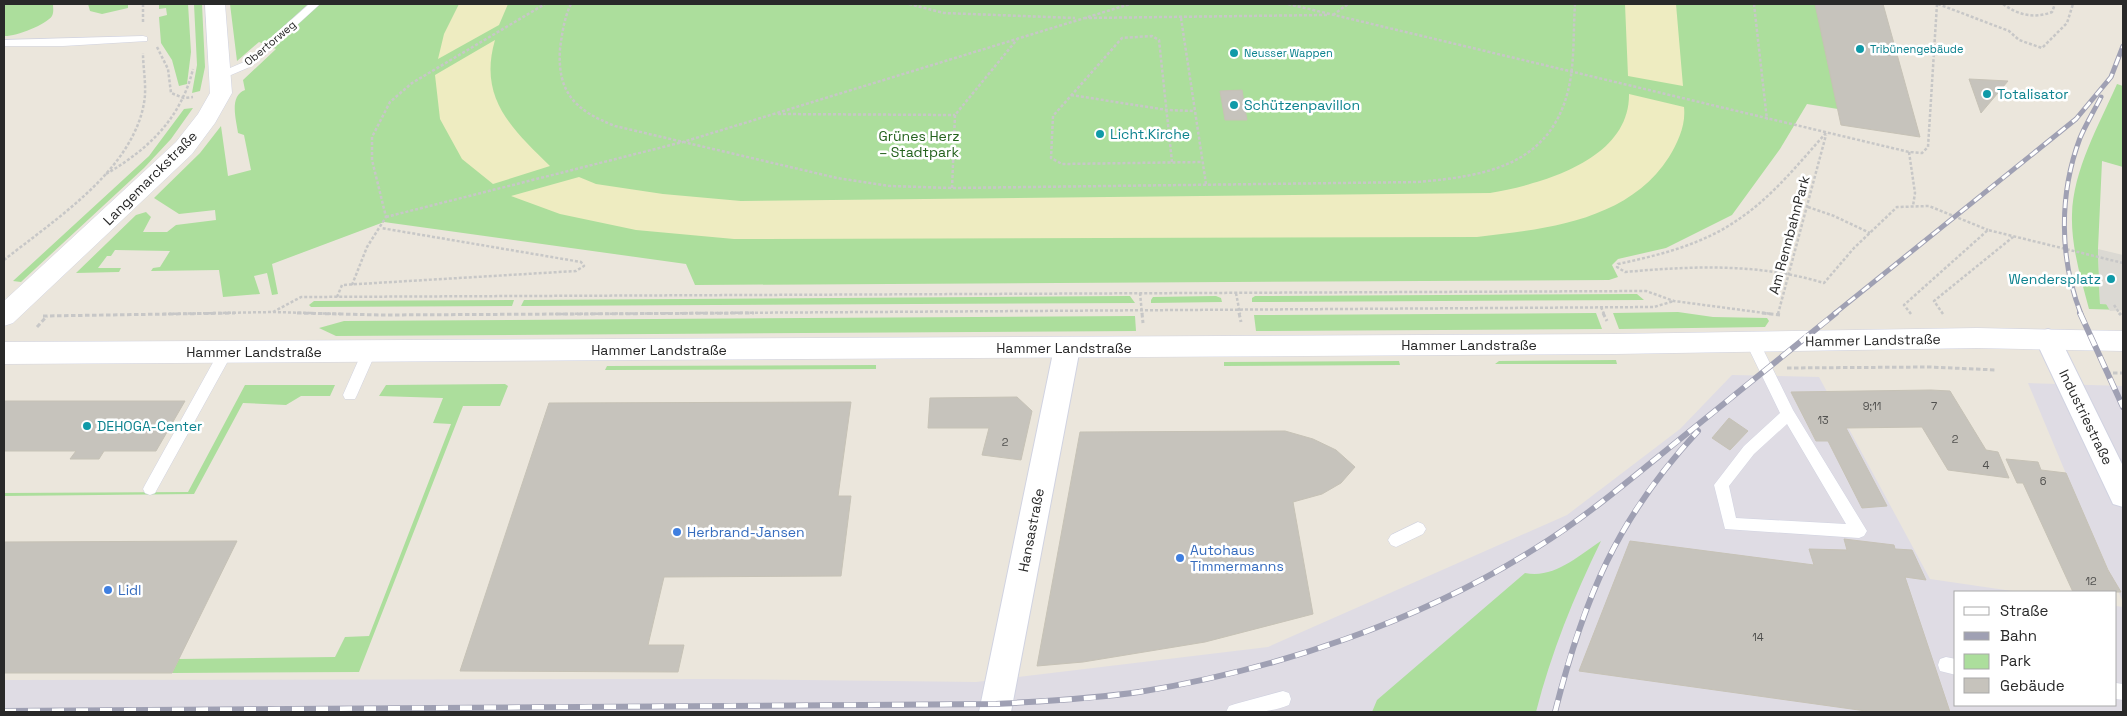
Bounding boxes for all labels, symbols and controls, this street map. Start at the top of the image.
street label: Obertorweg [241,17,299,69]
place label: Tribünengebäude [1870,42,1963,56]
marker: Tribünengebäude [1854,43,1866,55]
place label: Neusser Wappen [1244,46,1333,60]
marker: Neusser Wappen [1228,47,1240,59]
place label: Totalisator [1997,85,2069,103]
marker: Totalisator [1981,88,1993,100]
place label: Schützenpavillon [1244,96,1360,114]
marker: Schützenpavillon [1228,99,1240,111]
place label: Licht.Kirche [1110,125,1190,143]
street label: Langemarckstraße [99,127,201,229]
park label: Grünes Herz – Stadtpark [879,127,959,161]
marker: Licht.Kirche [1094,128,1106,140]
street label: Am RennbahnPark [1765,173,1814,296]
place label: Wendersplatz [2008,270,2101,288]
marker: Wendersplatz [2105,273,2117,285]
street label: Hammer Landstraße [1805,330,1941,350]
street label: Hammer Landstraße [1401,336,1537,354]
street label: Hammer Landstraße [996,339,1132,357]
street label: Hammer Landstraße [591,341,727,359]
street label: Hammer Landstraße [186,343,322,361]
street label: Industriestraße [2055,366,2117,468]
house number: 9;11 [1863,399,1881,413]
house number: 7 [1931,399,1937,413]
house number: 13 [1817,413,1829,427]
place label: DEHOGA-Center [97,417,202,435]
marker: DEHOGA-Center [81,420,93,432]
house number: 2 [1952,432,1959,446]
house number: 2 [1002,435,1009,449]
house number: 4 [1983,458,1990,472]
house number: 6 [2040,474,2047,488]
street label: Hansastraße [1014,487,1048,573]
place label: Herbrand-Jansen [687,523,805,541]
marker: Herbrand-Jansen [671,526,683,538]
place label: Autohaus Timmermanns [1190,541,1284,575]
marker: Autohaus Timmermanns [1174,552,1186,564]
house number: 12 [2085,574,2097,588]
place label: Lidl [118,581,142,599]
marker: Lidl [102,584,114,596]
legend [1954,591,2117,706]
text: Straße [2000,601,2049,620]
text: Bahn [2000,626,2037,645]
house number: 14 [1752,630,1764,644]
text: Park [2000,651,2031,670]
text: Gebäude [2000,676,2065,695]

